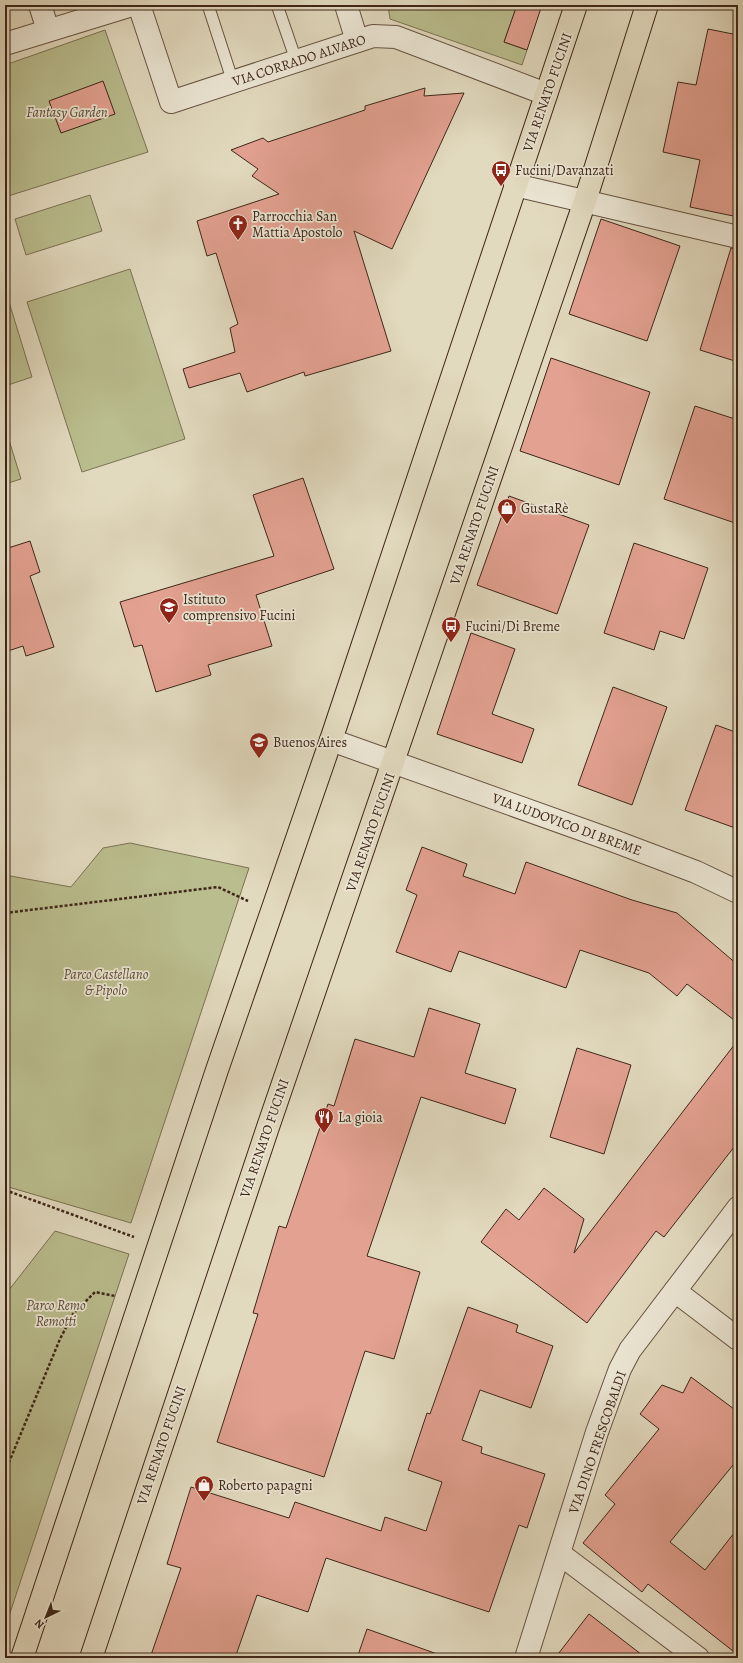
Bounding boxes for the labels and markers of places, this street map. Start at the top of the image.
bus stop icon: Fucini/Davanzati [490,159,512,187]
place label: Fucini/Davanzati [515,161,614,180]
place label: Parrocchia San Mattia Apostolo [252,207,343,242]
church icon: Parrocchia San Mattia Apostolo [227,213,249,241]
shop icon: GustaRè [496,497,518,525]
place label: GustaRè [521,499,569,518]
place label: Istituto comprensivo Fucini [183,590,296,625]
school or university icon: Istituto comprensivo Fucini [158,596,180,624]
bus stop icon: Fucini/Di Breme [440,615,462,643]
place label: Fucini/Di Breme [465,617,560,636]
school or university icon: Buenos Aires [248,731,270,759]
place label: Buenos Aires [273,733,347,752]
restaurant icon: La gioia [313,1106,335,1134]
place label: La gioia [338,1108,383,1127]
shop icon: Roberto papagni [193,1474,215,1502]
place label: Roberto papagni [218,1476,313,1495]

